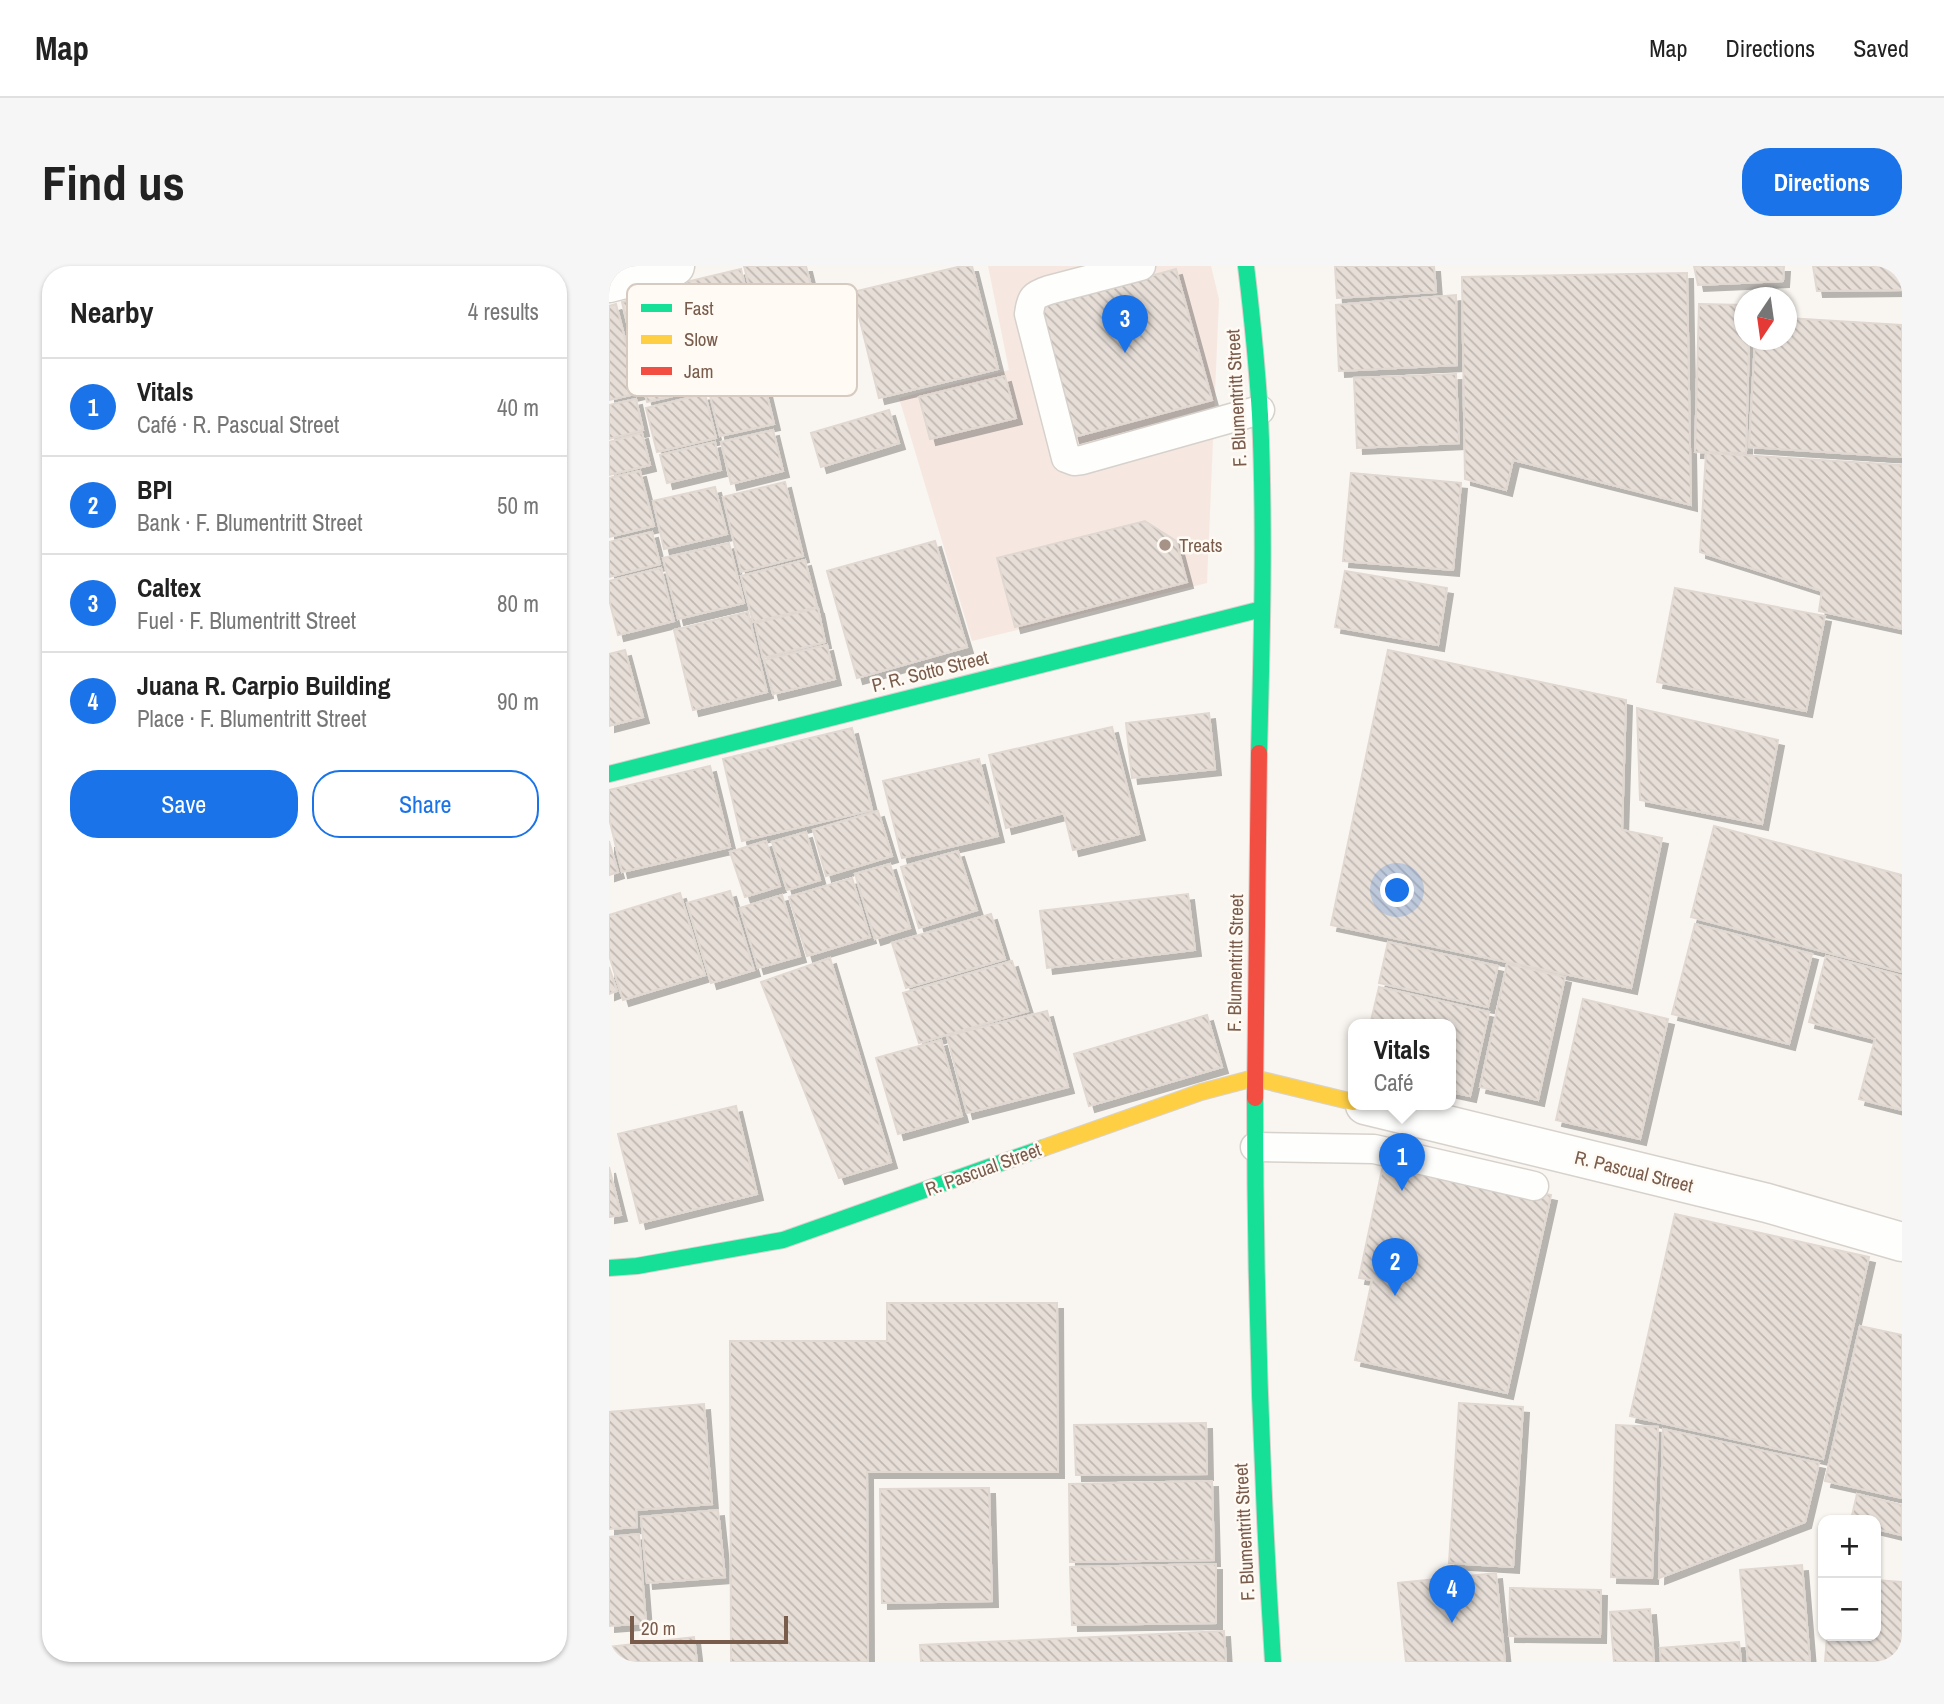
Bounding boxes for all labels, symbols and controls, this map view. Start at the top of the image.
text: Map [35,26,89,70]
text: Map [1649,32,1687,64]
text: Directions [1725,32,1815,64]
text: Saved [1853,32,1909,64]
button: Directions [1742,148,1902,216]
text: Find us [42,149,185,215]
legend [627,284,857,396]
north arrow [1734,287,1797,350]
text: Nearby [70,292,153,332]
text: Fast [684,295,714,321]
pin: 3 [1102,295,1148,353]
text: 4 results [468,296,539,327]
text: Slow [684,326,719,352]
street label: F. Blumentritt Street [1219,328,1253,467]
text: Jam [684,358,713,384]
text: Vitals [137,374,194,409]
text: 1 [88,392,98,423]
text: 40 m [497,392,539,423]
text: Café · R. Pascual Street [137,409,339,440]
text: BPI [137,472,173,507]
text: 2 [88,490,98,521]
text: 50 m [497,490,539,521]
text: Bank · F. Blumentritt Street [137,507,362,538]
place label: Treats [1179,532,1223,558]
marker: Treats [1157,537,1173,553]
text: Caltex [137,570,201,605]
text: 3 [88,588,98,619]
text: 80 m [497,588,539,619]
text: Fuel · F. Blumentritt Street [137,605,356,636]
street label: P. R. Sotto Street [869,644,992,698]
text: Juana R. Carpio Building [137,668,391,703]
text: 4 [88,686,98,717]
text: 90 m [497,686,539,717]
text: Place · F. Blumentritt Street [137,703,367,734]
button: Save [70,770,298,838]
button: Share [312,770,539,838]
your location [1380,873,1414,907]
street label: F. Blumentritt Street [1221,893,1249,1032]
popup [1348,1019,1456,1110]
text: Vitals [1374,1032,1430,1067]
text: Café [1374,1067,1414,1098]
pin: 1 [1379,1133,1425,1191]
street label: R. Pascual Street [922,1136,1045,1202]
street label: R. Pascual Street [1572,1144,1697,1198]
pin: 2 [1372,1238,1418,1296]
street label: F. Blumentritt Street [1227,1462,1261,1601]
map controls [1818,1515,1881,1641]
button: + [1818,1515,1881,1578]
pin: 4 [1429,1565,1475,1623]
button: − [1818,1578,1881,1641]
scale bar [630,1613,787,1645]
text: 20 m [641,1615,676,1641]

